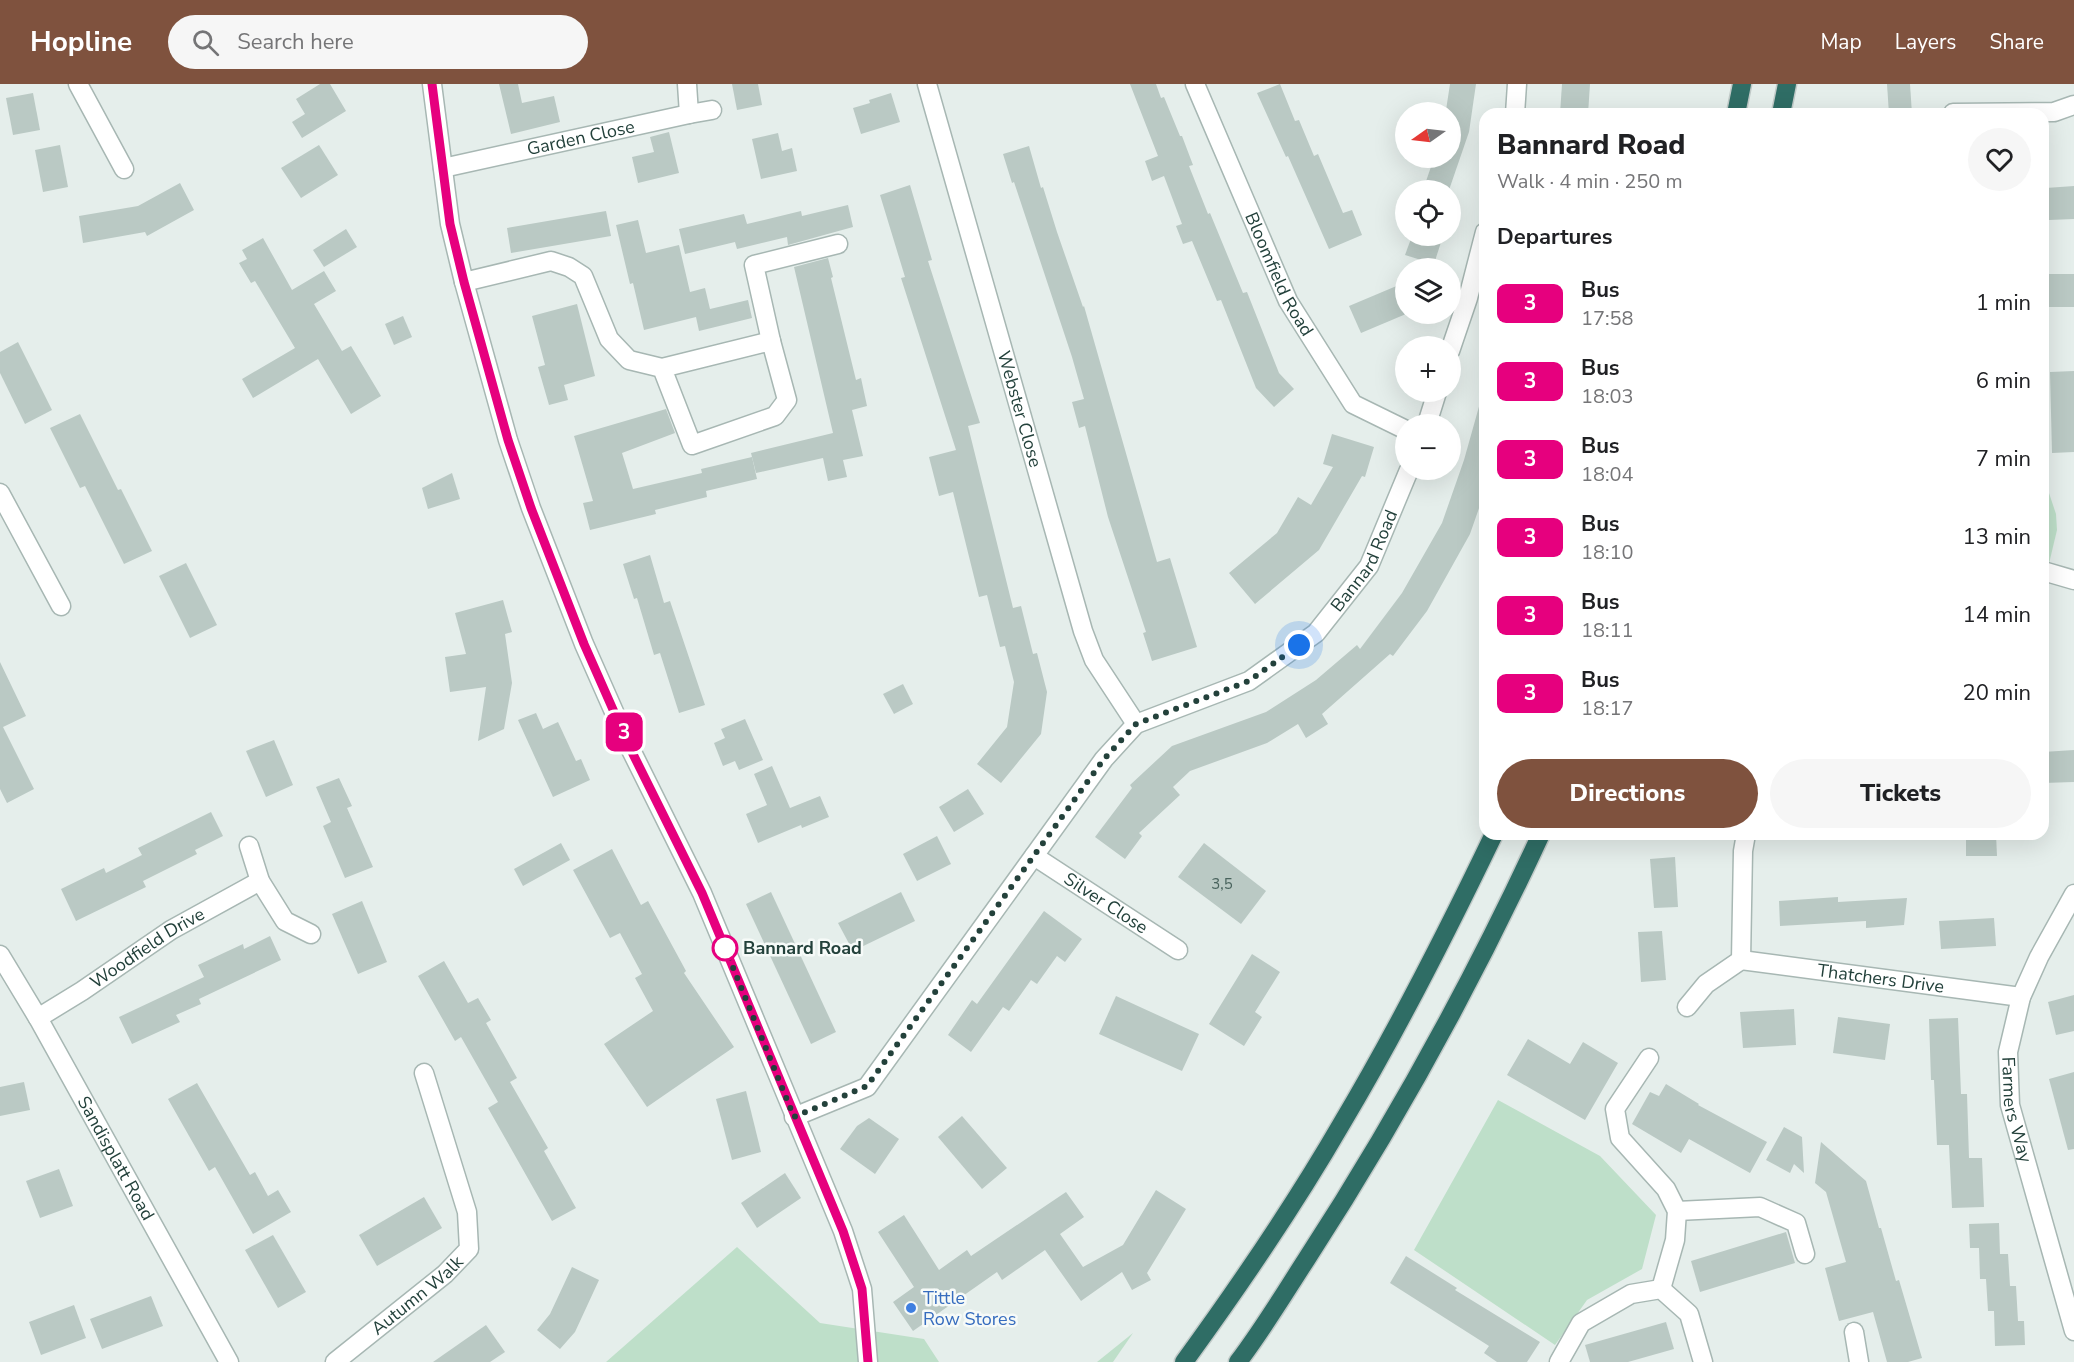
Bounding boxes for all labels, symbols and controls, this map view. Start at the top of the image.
search box [168,15,588,69]
text: Hopline [30,23,132,61]
icon: search [189,26,222,59]
text: Search here [237,27,354,57]
text: Map [1820,28,1862,56]
text: Layers [1895,28,1956,56]
text: Share [1989,28,2044,56]
north arrow [1395,102,1461,168]
map controls [1395,102,1461,480]
street label: Garden Close [525,114,637,161]
text: Bannard Road [1497,126,1685,164]
button: heart [1968,128,2031,191]
text: Walk · 4 min · 250 m [1497,168,1683,195]
button: locate [1395,180,1461,246]
street label: Bloomfield Road [1239,208,1319,341]
text: Departures [1497,222,1612,252]
button: layers [1395,258,1461,324]
text: Bus [1581,275,1620,305]
text: 1 min [1976,288,2031,318]
text: 3 [1524,289,1536,317]
text: 17:58 [1581,305,1634,332]
button: + [1395,336,1461,402]
street label: Webster Close [992,348,1048,470]
text: Bus [1581,353,1620,383]
text: 6 min [1976,366,2031,396]
text: 3 [1524,367,1536,395]
text: 18:03 [1581,383,1634,410]
button: − [1395,414,1461,480]
text: Bus [1581,431,1620,461]
text: 7 min [1976,444,2031,474]
text: 3 [1524,445,1536,473]
text: 18:04 [1581,461,1634,488]
street label: Bannard Road [1325,506,1403,617]
text: Bus [1581,509,1620,539]
text: 13 min [1963,522,2031,552]
text: 3 [1524,523,1536,551]
text: 18:10 [1581,539,1634,566]
text: Bus [1581,587,1620,617]
text: 14 min [1963,600,2031,630]
text: 3 [1524,601,1536,629]
text: 18:11 [1581,617,1634,644]
your location [1284,630,1314,660]
text: Bus [1581,665,1620,695]
text: 20 min [1963,678,2031,708]
text: 3 [1524,679,1536,707]
text: 18:17 [1581,695,1634,722]
line badge: 3 [604,712,644,752]
text: 3 [618,718,630,746]
button: Directions [1497,759,1758,828]
button: Tickets [1770,759,2031,828]
street label: Silver Close [1059,867,1153,939]
house number: 3,5 [1211,874,1233,894]
street label: Woodfield Drive [85,902,209,994]
marker: Bannard Road [712,935,738,961]
place label: Bannard Road [743,936,862,960]
street label: Thatchers Drive [1816,958,1946,999]
street label: Farmers Way [1996,1056,2038,1166]
street label: Sandisplatt Road [72,1092,160,1225]
street label: Autumn Walk [366,1249,469,1340]
place label: Tittle Row Stores [923,1286,1016,1331]
marker: Tittle Row Stores [904,1301,918,1315]

